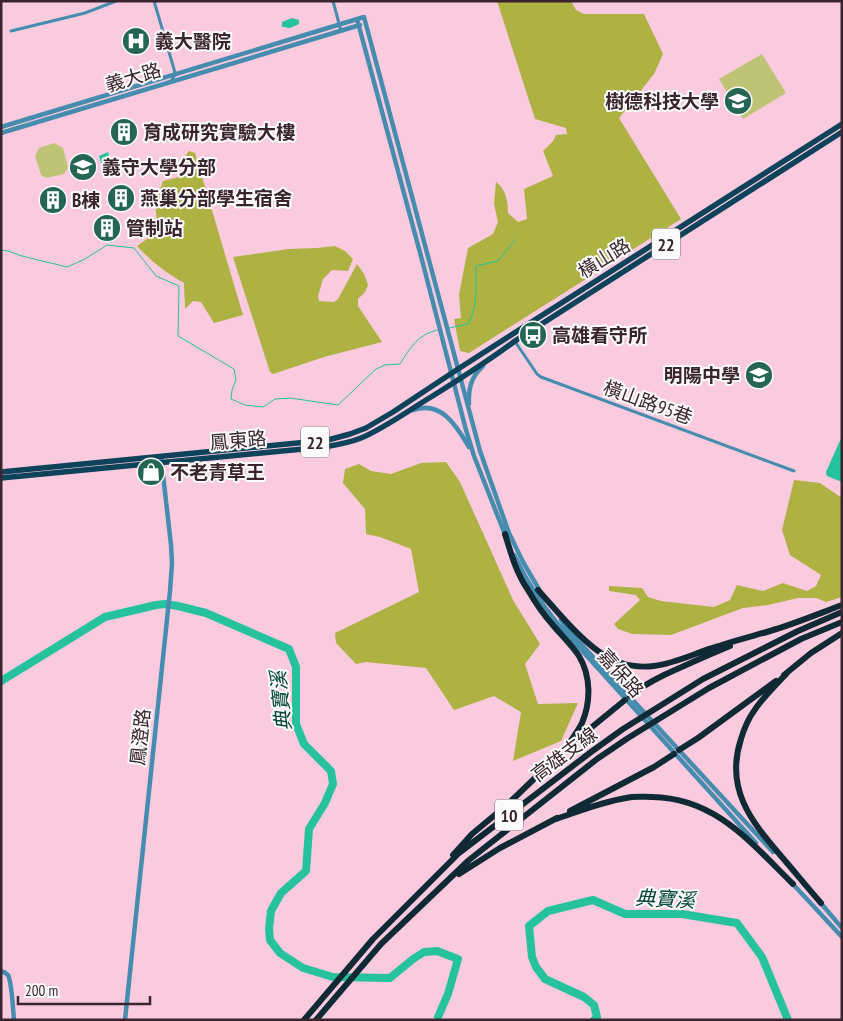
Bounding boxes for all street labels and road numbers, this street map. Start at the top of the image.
street label: 義大路 [102,57,164,97]
road number: 22 [652,228,680,260]
street label: 橫山路 [573,233,635,283]
street label: 橫山路95巷 [600,375,696,429]
street label: 鳳東路 [209,426,267,454]
road number: 22 [301,427,329,458]
street label: 嘉保路 [593,644,649,702]
street label: 鳳澄路 [125,707,155,767]
street label: 高雄支線 [526,722,602,786]
road number: 10 [495,800,523,830]

